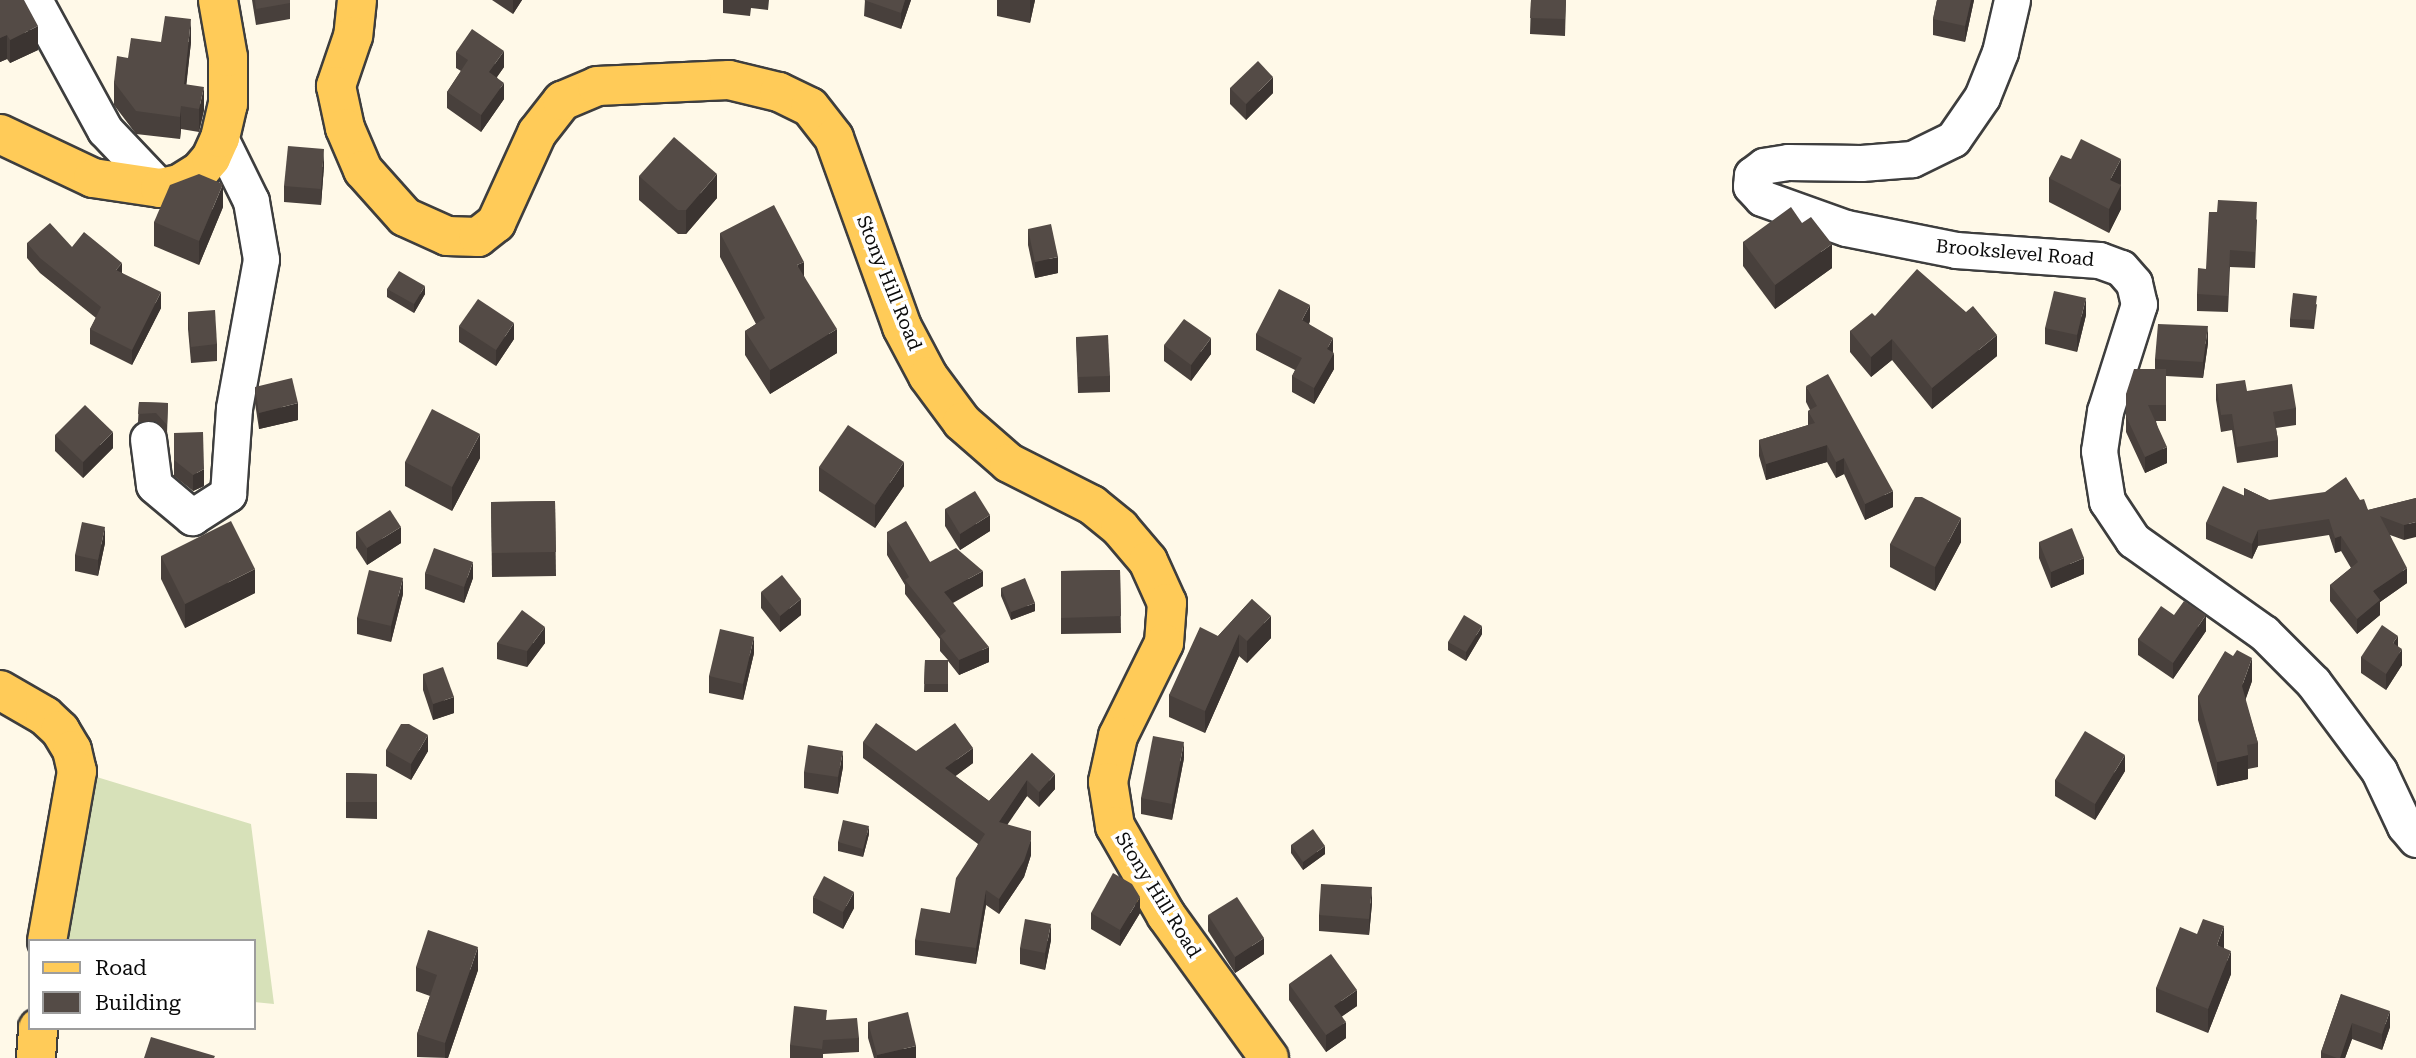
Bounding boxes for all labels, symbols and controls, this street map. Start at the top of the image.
street label: Stony Hill Road [852,212,926,354]
street label: Brookslevel Road [1935,235,2095,271]
street label: Stony Hill Road [1110,828,1206,962]
legend [28,939,256,1030]
text: Road [95,956,147,980]
text: Building [95,991,181,1015]

